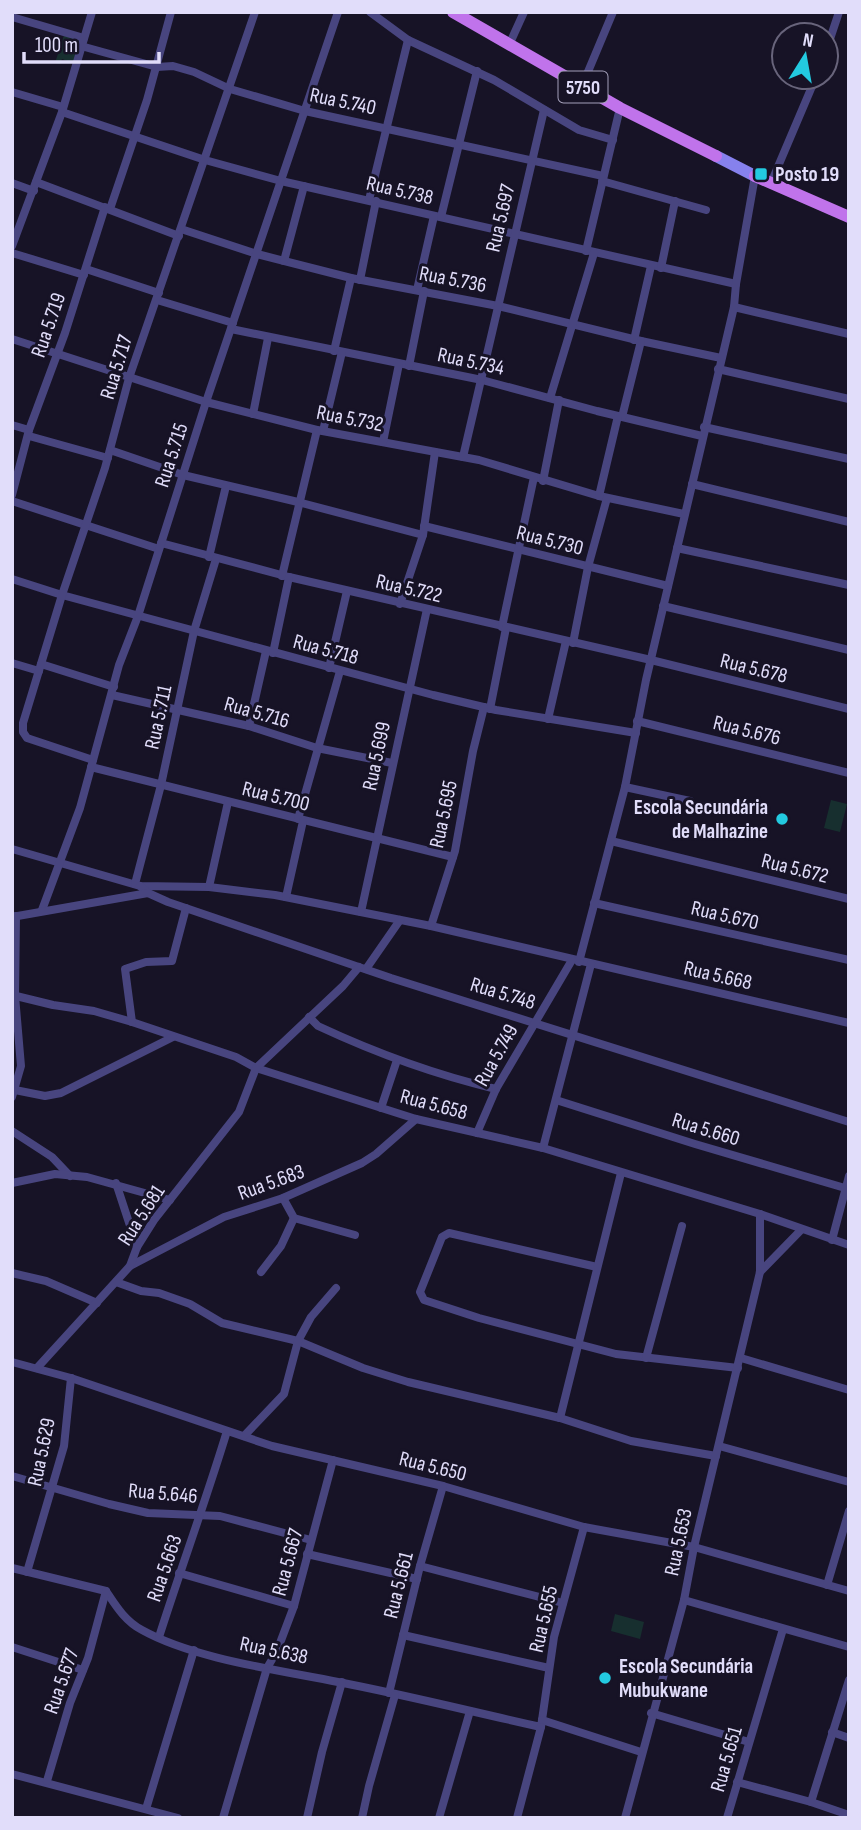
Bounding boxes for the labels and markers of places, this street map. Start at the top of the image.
place label: Posto 19 [775,162,839,187]
marker: Posto 19 [753,166,769,182]
place label: Escola Secundária de Malhazine [634,795,768,844]
marker: Escola Secundária de Malhazine [774,811,790,827]
place label: Escola Secundária Mubukwane [619,1654,753,1703]
marker: Escola Secundária Mubukwane [597,1670,613,1686]

